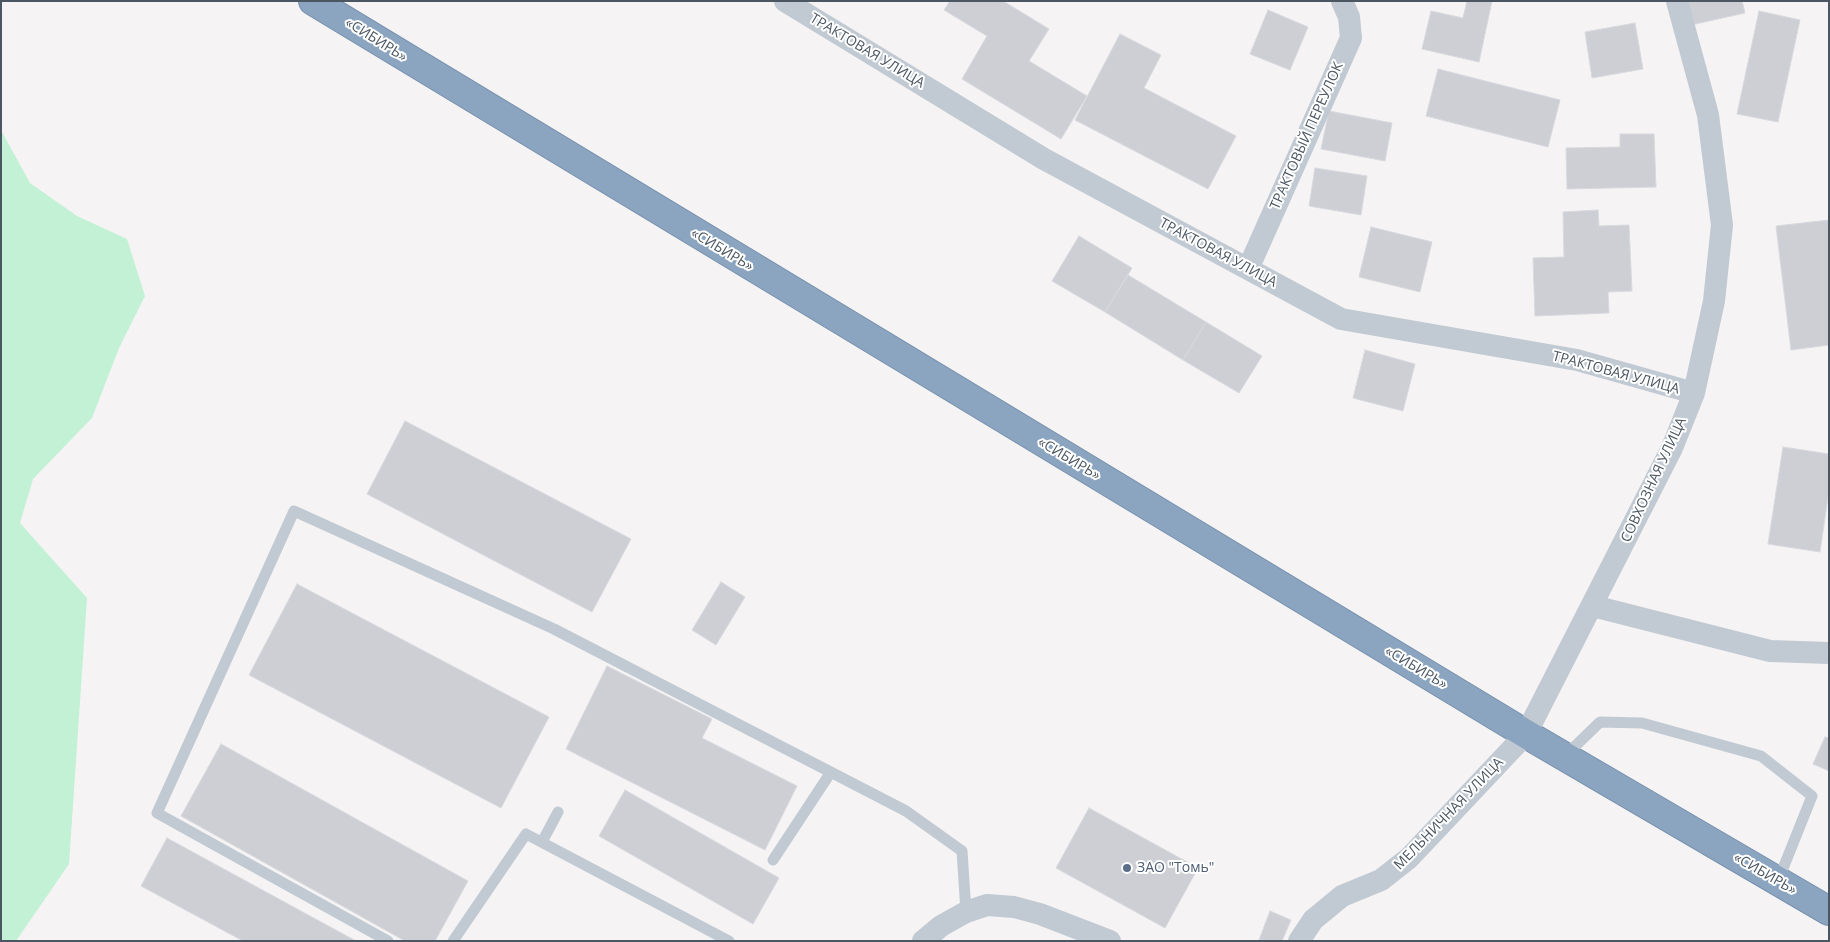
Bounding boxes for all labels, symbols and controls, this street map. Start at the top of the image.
street label: ТРАКТОВАЯ УЛИЦА [807,10,927,92]
street label: «СИБИРЬ» [342,14,410,66]
street label: ТРАКТОВЫЙ ПЕРЕУЛОК [1267,60,1347,212]
street label: ТРАКТОВАЯ УЛИЦА [1156,215,1280,291]
street label: «СИБИРЬ» [688,225,756,275]
street label: ТРАКТОВАЯ УЛИЦА [1551,348,1681,398]
street label: СОВХОЗНАЯ УЛИЦА [1618,415,1690,545]
street label: «СИБИРЬ» [1035,434,1103,484]
street label: «СИБИРЬ» [1382,643,1450,693]
street label: МЕЛЬНИЧНАЯ УЛИЦА [1391,754,1507,874]
street label: «СИБИРЬ» [1731,849,1799,899]
place label: ЗАО "Томь" [1137,860,1214,876]
marker: ЗАО "Томь" [1121,862,1133,874]

